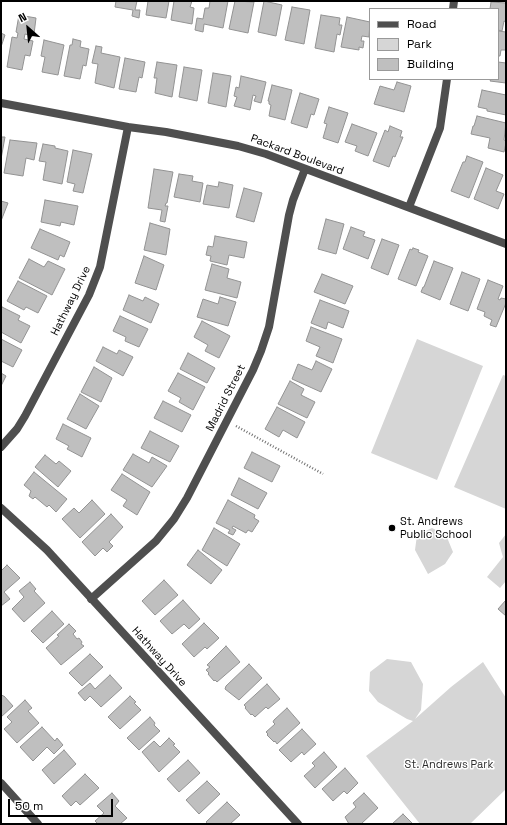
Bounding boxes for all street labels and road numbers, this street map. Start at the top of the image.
street label: Packard Boulevard [249,132,345,178]
street label: Hathway Drive [48,264,94,338]
street label: Madrid Street [204,362,248,434]
street label: Hathway Drive [129,624,189,690]

